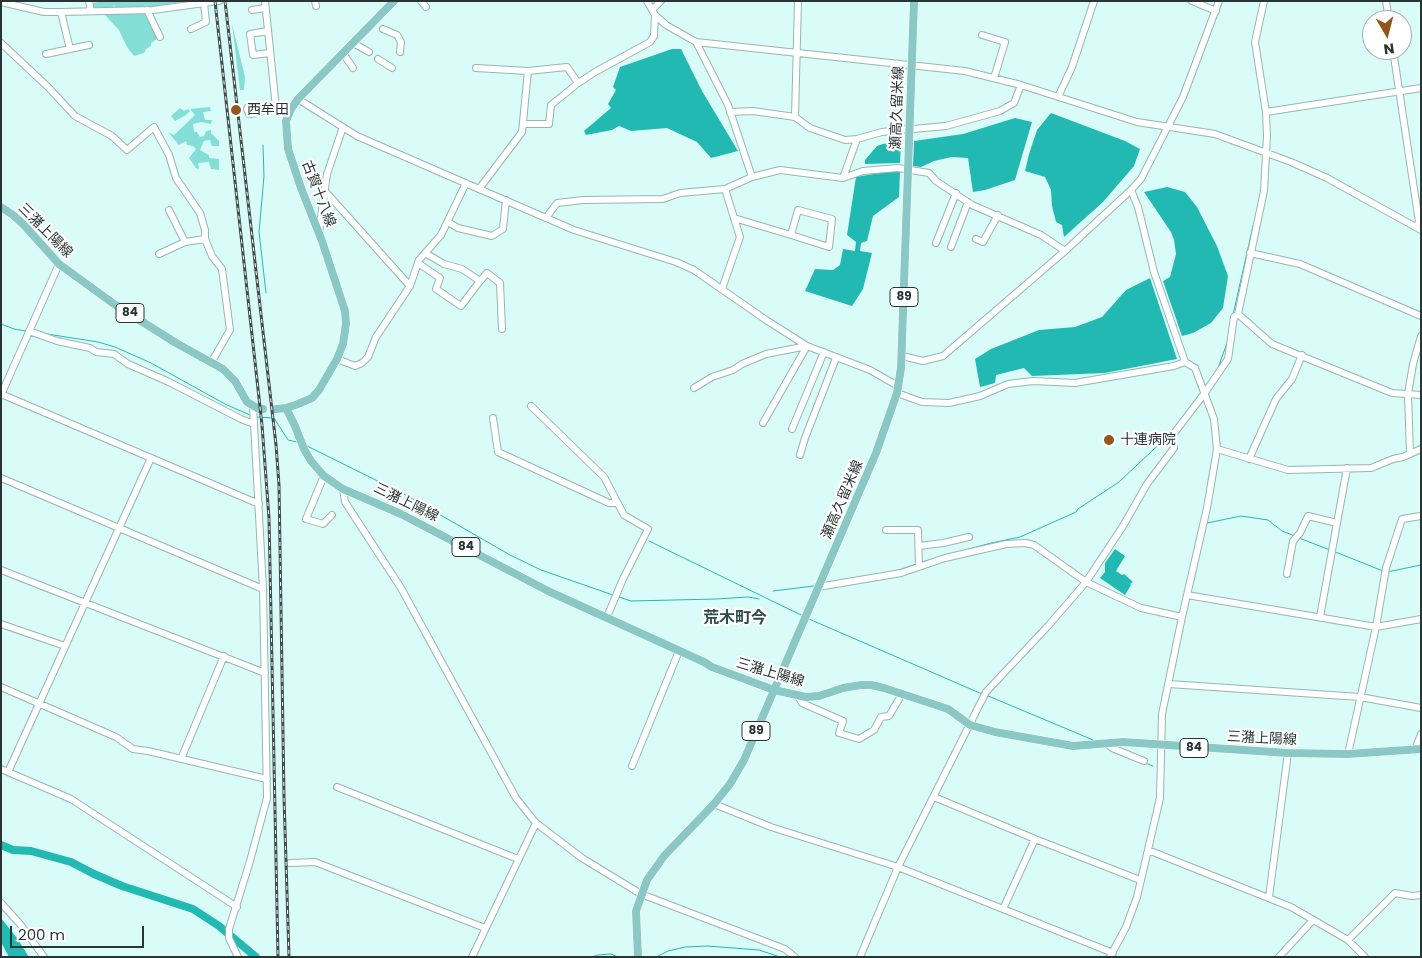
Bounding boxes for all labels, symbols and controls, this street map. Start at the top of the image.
north arrow [1362,10,1412,60]
text: N [1382,38,1396,59]
street label: 瀬高久留米線 [888,66,908,150]
place label: 西牟田 [247,102,289,118]
marker: 西牟田 [229,103,243,117]
street label: 古賀十八線 [298,158,338,230]
street label: 三潴上陽線 [14,200,76,262]
road number: 89 [890,288,918,306]
road number: 84 [116,304,144,322]
place label: 十連病院 [1120,432,1176,448]
marker: 十連病院 [1102,433,1116,447]
street label: 瀬高久留米線 [819,458,867,542]
street label: 三潴上陽線 [371,480,441,526]
road number: 84 [452,538,480,556]
district label: 荒木町今 [703,609,767,629]
street label: 三潴上陽線 [734,655,806,691]
road number: 89 [742,721,770,740]
street label: 三潴上陽線 [1227,729,1297,749]
road number: 84 [1180,738,1208,758]
scale bar [12,916,146,948]
text: 200 m [18,924,65,945]

